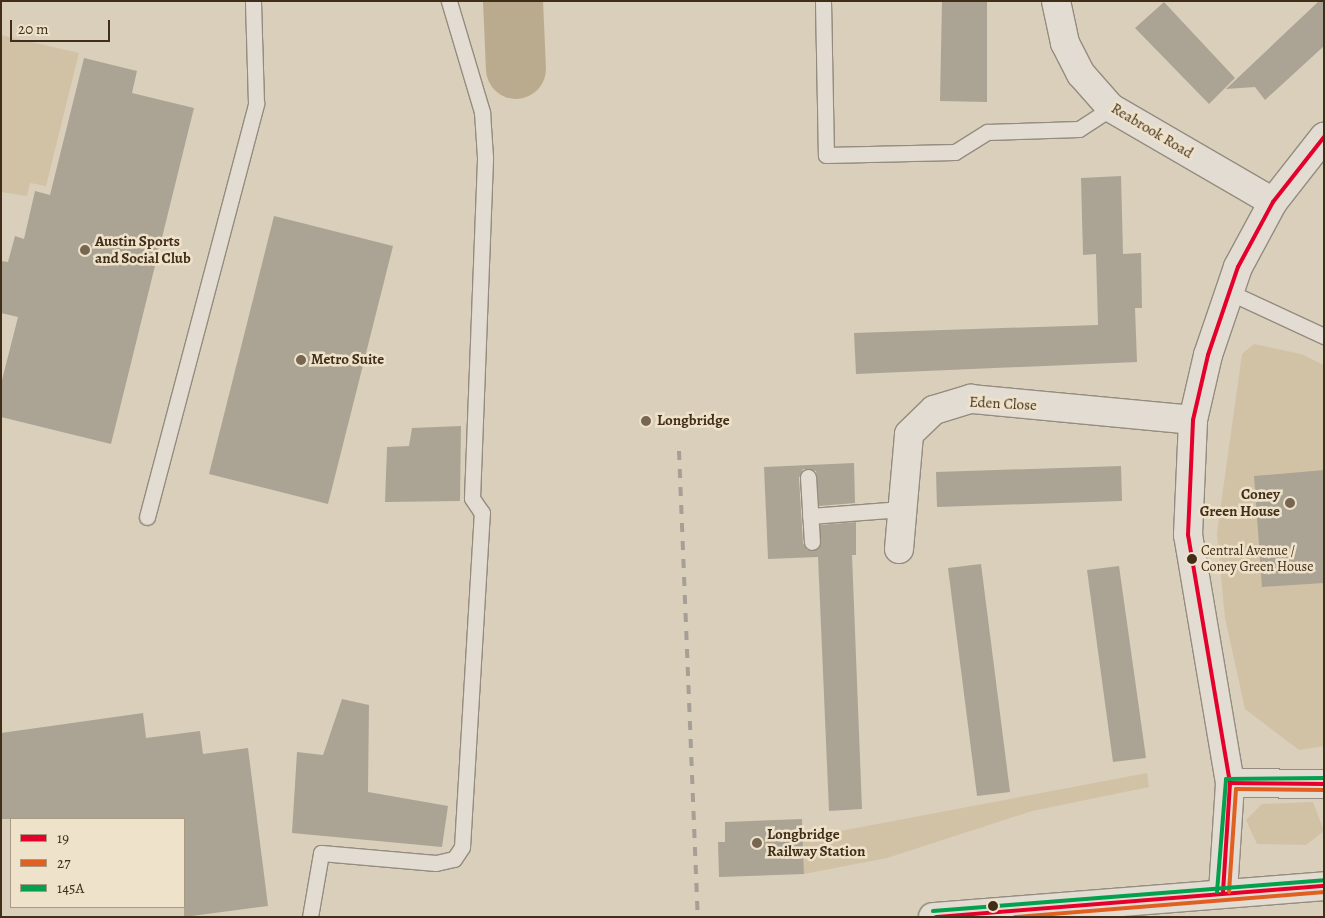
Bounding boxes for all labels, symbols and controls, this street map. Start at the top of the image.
scale bar [12,10,112,42]
text: 20 m [18,19,49,39]
street label: Reabrook Road [1108,100,1196,162]
place label: Austin Sports and Social Club [95,232,191,267]
marker: Austin Sports and Social Club [79,244,91,256]
place label: Metro Suite [311,351,384,369]
marker: Metro Suite [295,354,307,366]
street label: Eden Close [969,393,1037,415]
place label: Longbridge [657,412,730,430]
marker: Longbridge [639,414,653,428]
place label: Coney Green House [1200,485,1280,520]
marker: Coney Green House [1284,497,1296,509]
place label: Central Avenue / Coney Green House [1201,543,1313,576]
marker: Central Avenue / Coney Green House [1187,554,1197,564]
legend [10,818,185,908]
place label: Longbridge Railway Station [767,825,865,860]
text: 19 [57,828,69,848]
marker: Longbridge Railway Station [751,837,763,849]
text: 27 [57,853,70,873]
text: 145A [57,878,84,898]
unlabelled marker [988,901,998,911]

